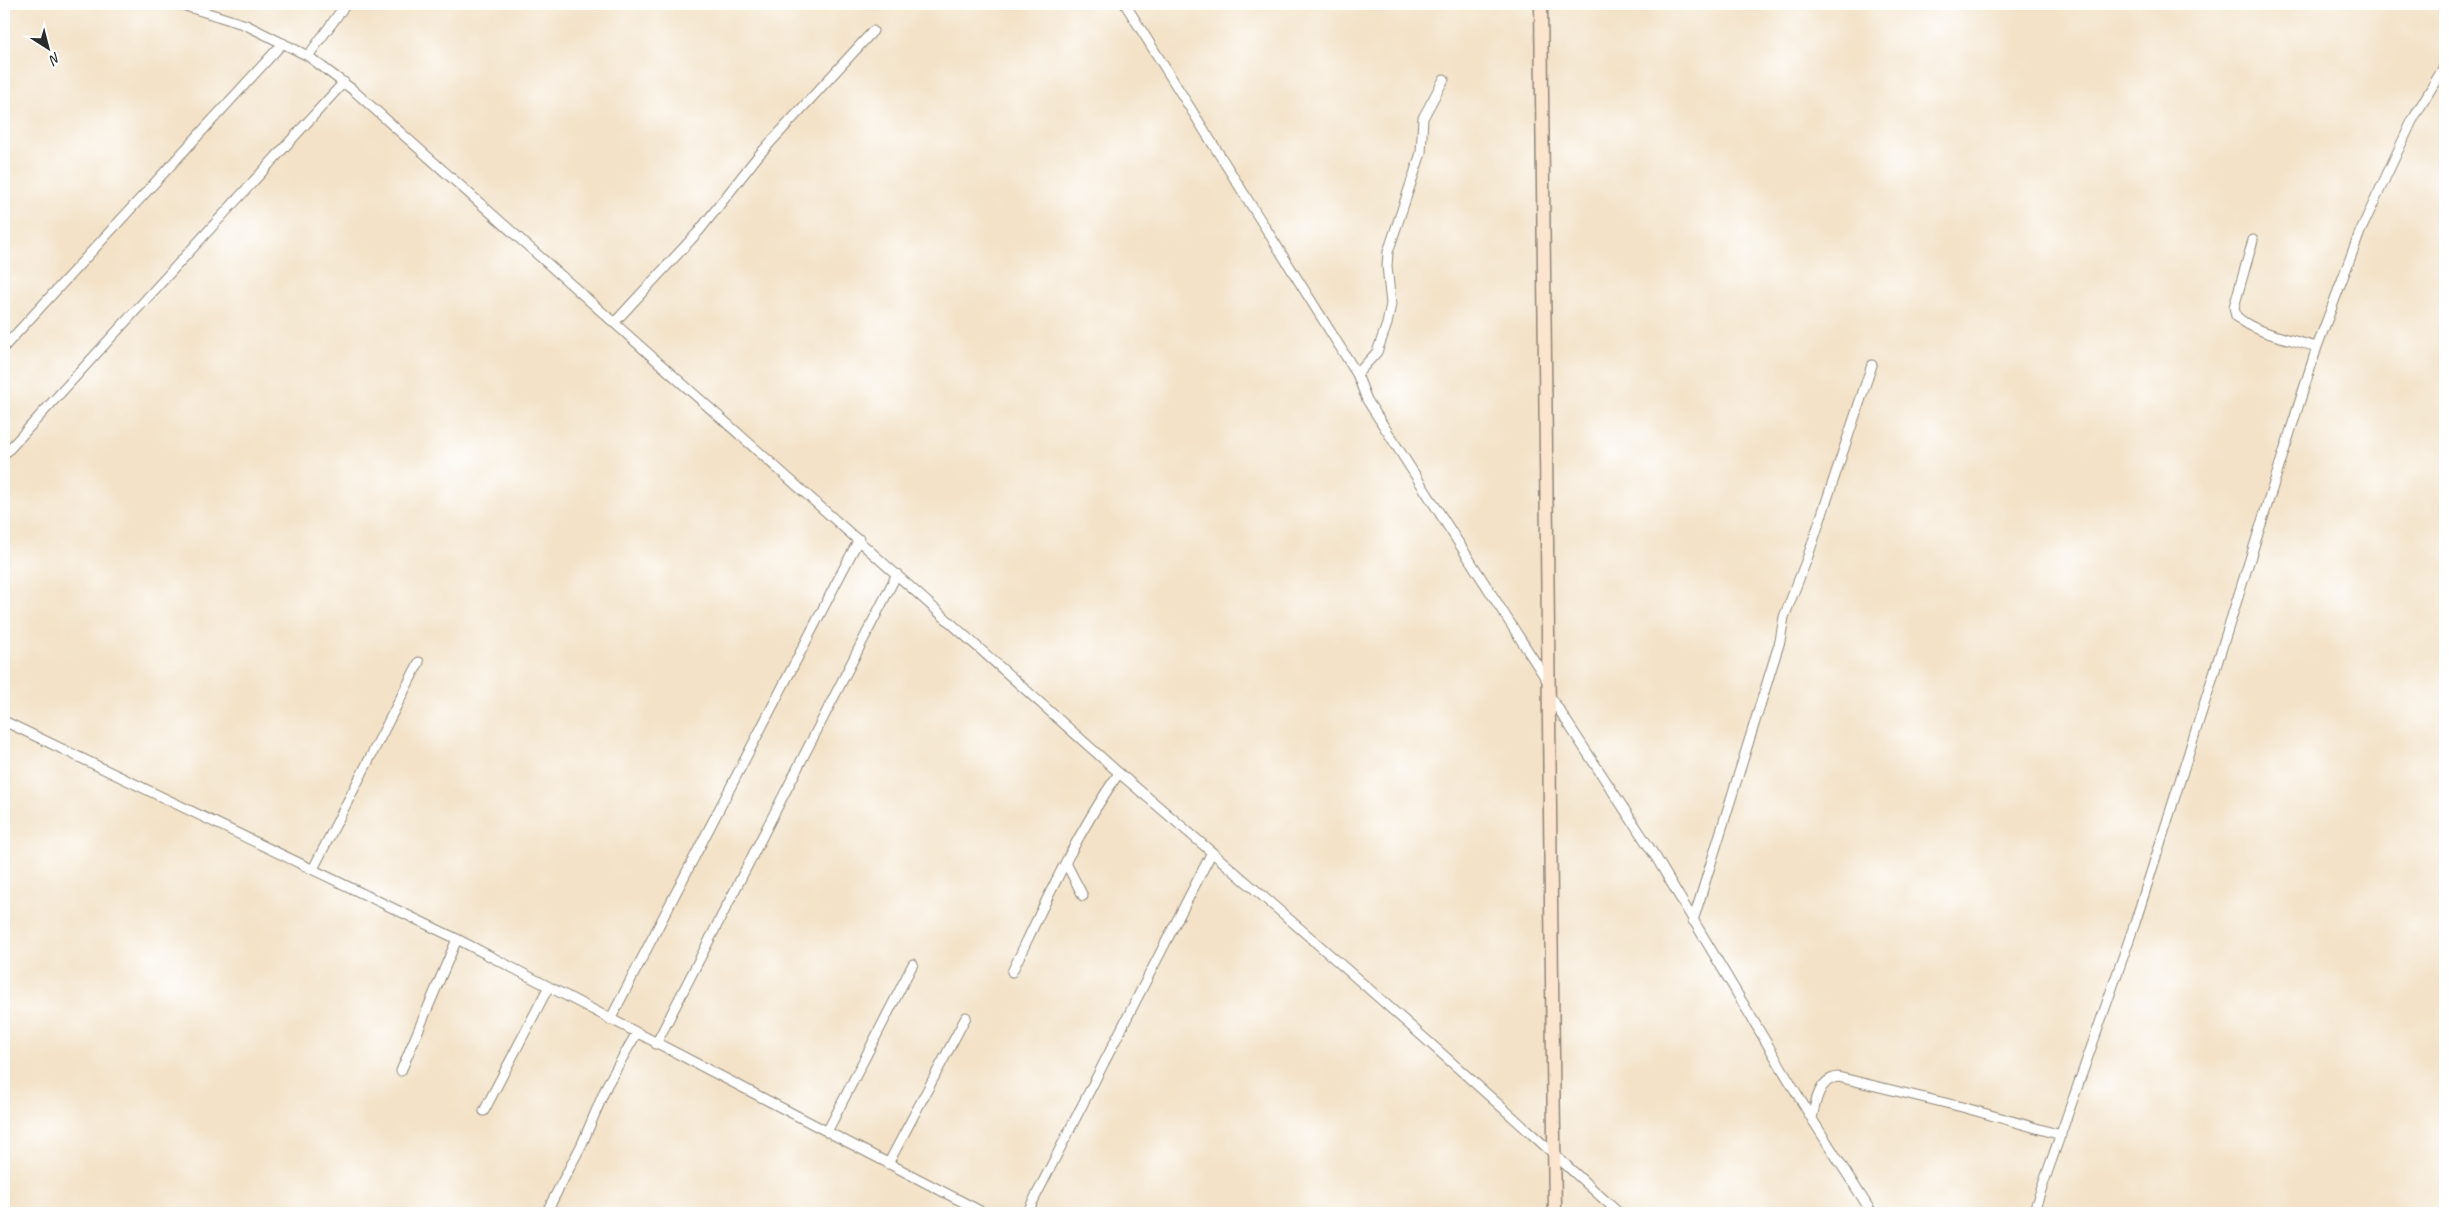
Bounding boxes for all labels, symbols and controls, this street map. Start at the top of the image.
north arrow [22,22,72,72]
text: N [45,49,64,69]

